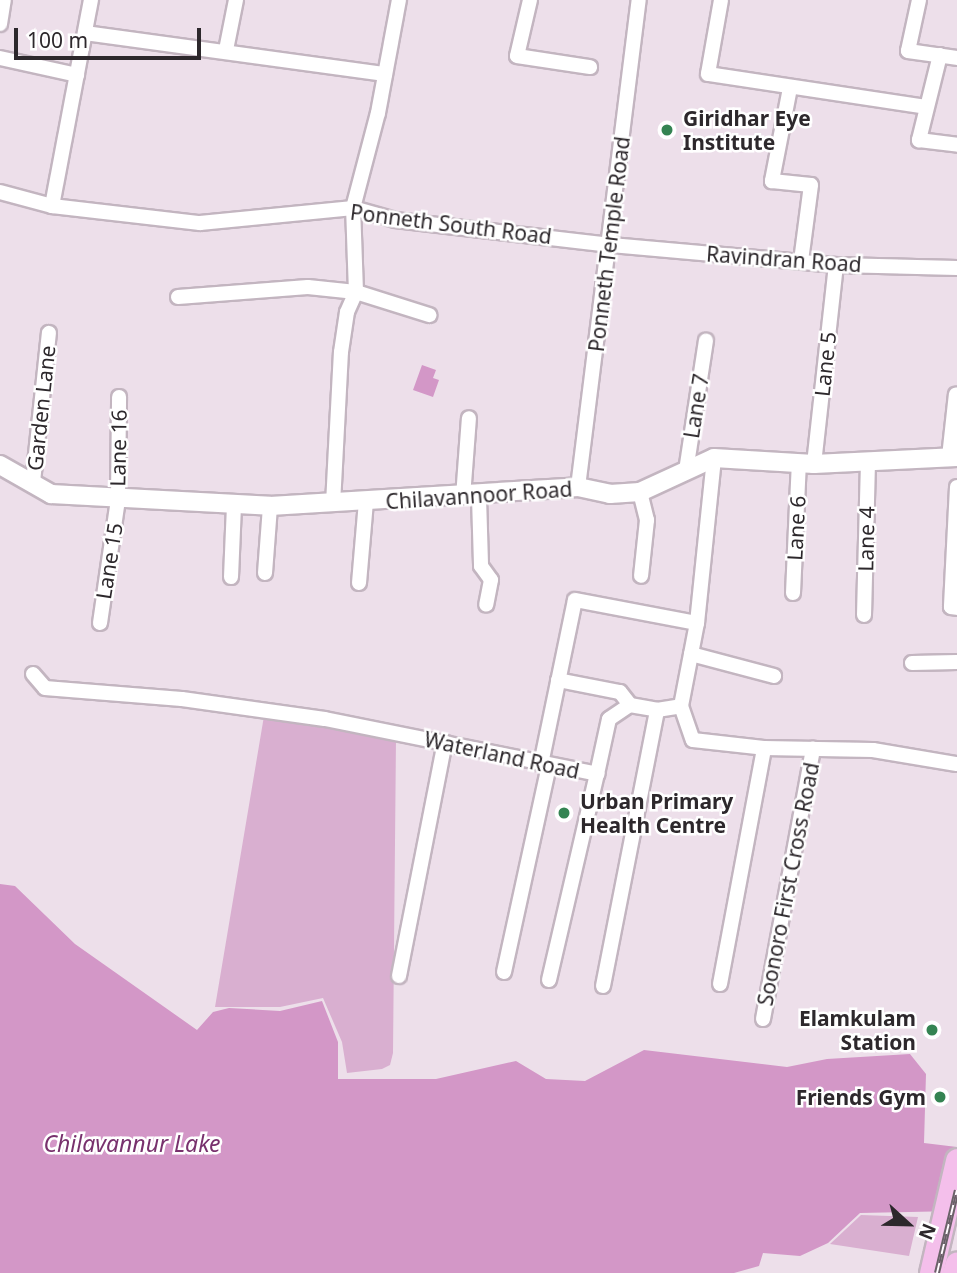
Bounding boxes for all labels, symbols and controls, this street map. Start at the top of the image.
scale bar [18,14,205,58]
text: 100 m [27,26,88,54]
place label: Giridhar Eye Institute [683,105,811,155]
marker: Giridhar Eye Institute [657,120,677,140]
street label: Ponneth Temple Road [583,135,635,353]
street label: Ponneth South Road [349,199,553,249]
street label: Ravindran Road [705,241,863,277]
street label: Lane 5 [809,330,841,398]
street label: Garden Lane [22,344,60,472]
street label: Lane 7 [678,372,714,440]
street label: Lane 16 [105,409,131,487]
street label: Chilavannoor Road [385,476,573,514]
street label: Lane 6 [782,495,810,561]
street label: Lane 4 [853,506,879,572]
street label: Lane 15 [91,521,127,601]
street label: Waterland Road [422,726,582,784]
street label: Soonoro First Cross Road [752,760,824,1008]
place label: Urban Primary Health Centre [580,788,733,838]
marker: Urban Primary Health Centre [554,803,574,823]
place label: Elamkulam Station [799,1005,916,1055]
marker: Elamkulam Station [922,1020,942,1040]
place label: Friends Gym [796,1084,926,1110]
marker: Friends Gym [932,1089,948,1105]
water label: Chilavannur Lake [43,1129,221,1157]
north arrow [873,1189,943,1259]
text: N [913,1220,942,1244]

